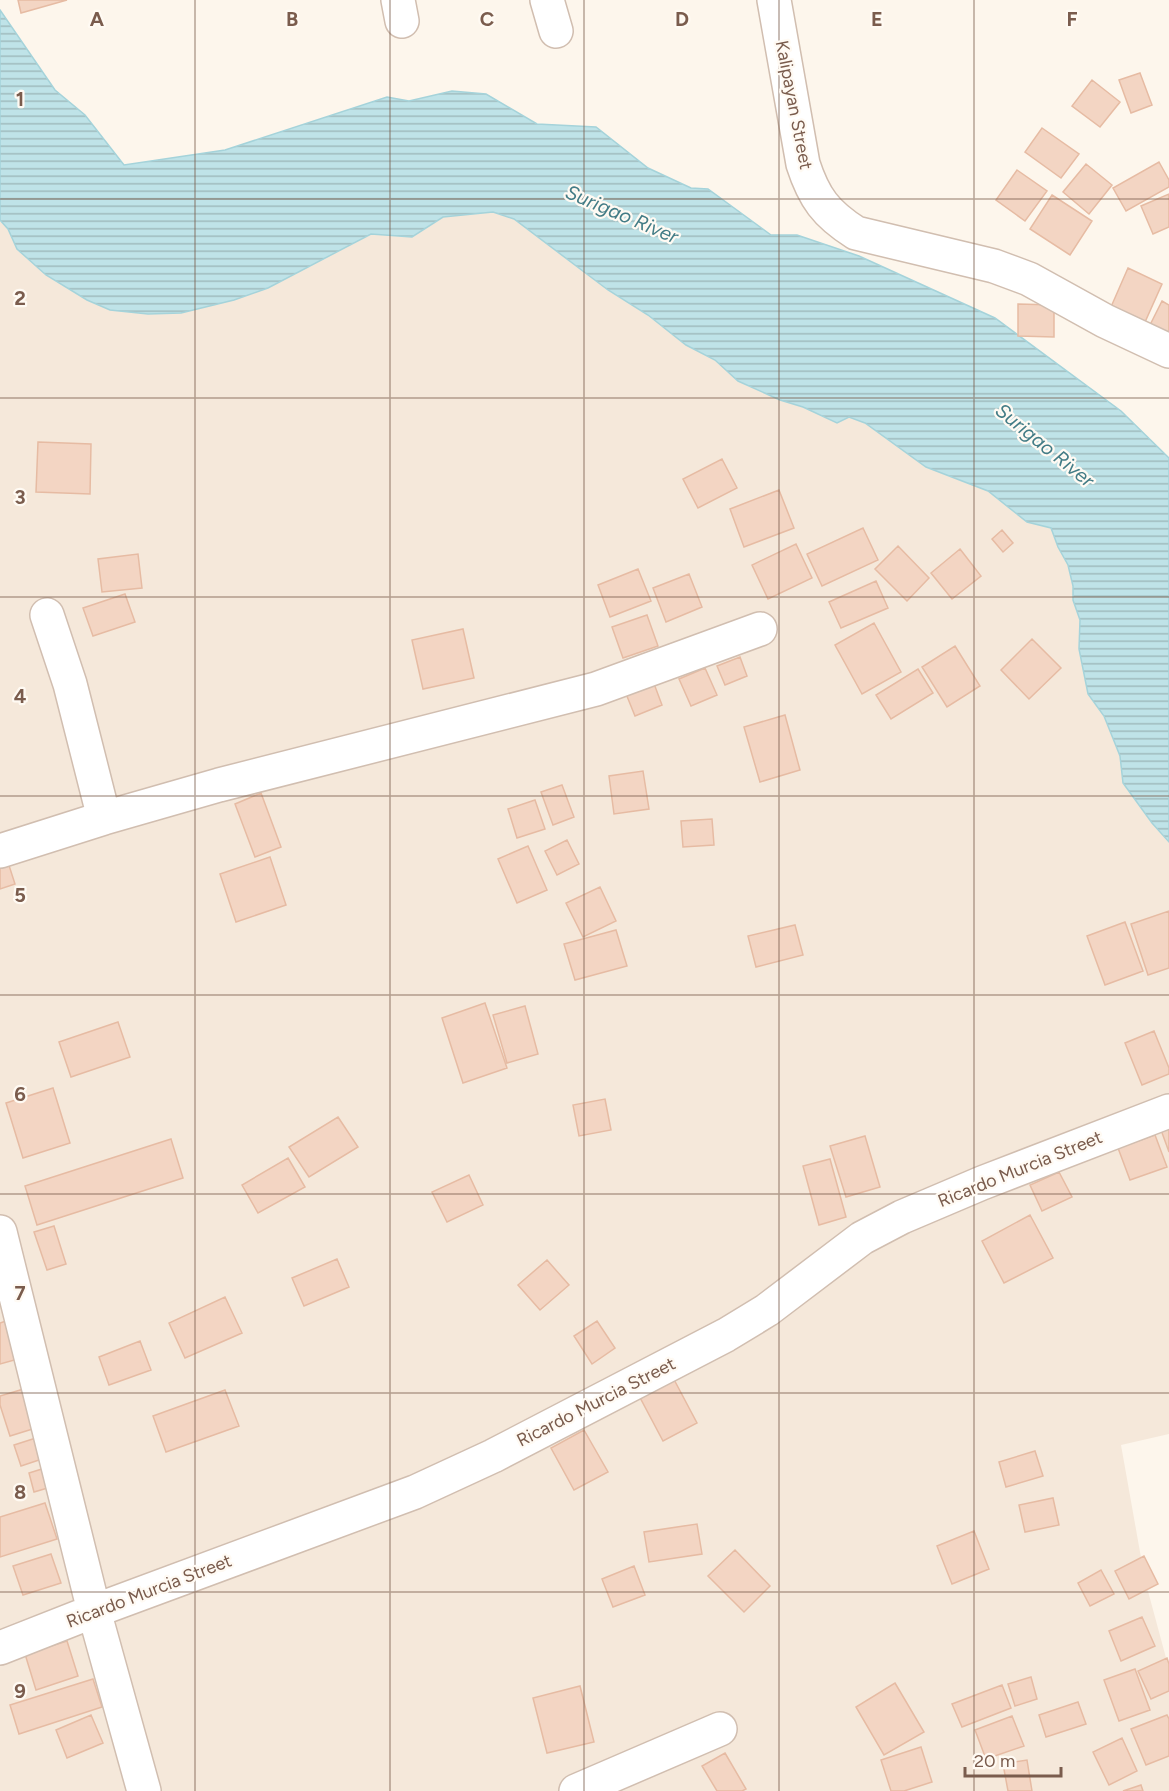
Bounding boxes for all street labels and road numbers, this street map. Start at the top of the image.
street label: Kalipayan Street [771,39,817,172]
street label: Ricardo Murcia Street [935,1126,1106,1212]
street label: Ricardo Murcia Street [513,1352,679,1452]
street label: Ricardo Murcia Street [63,1549,235,1633]

